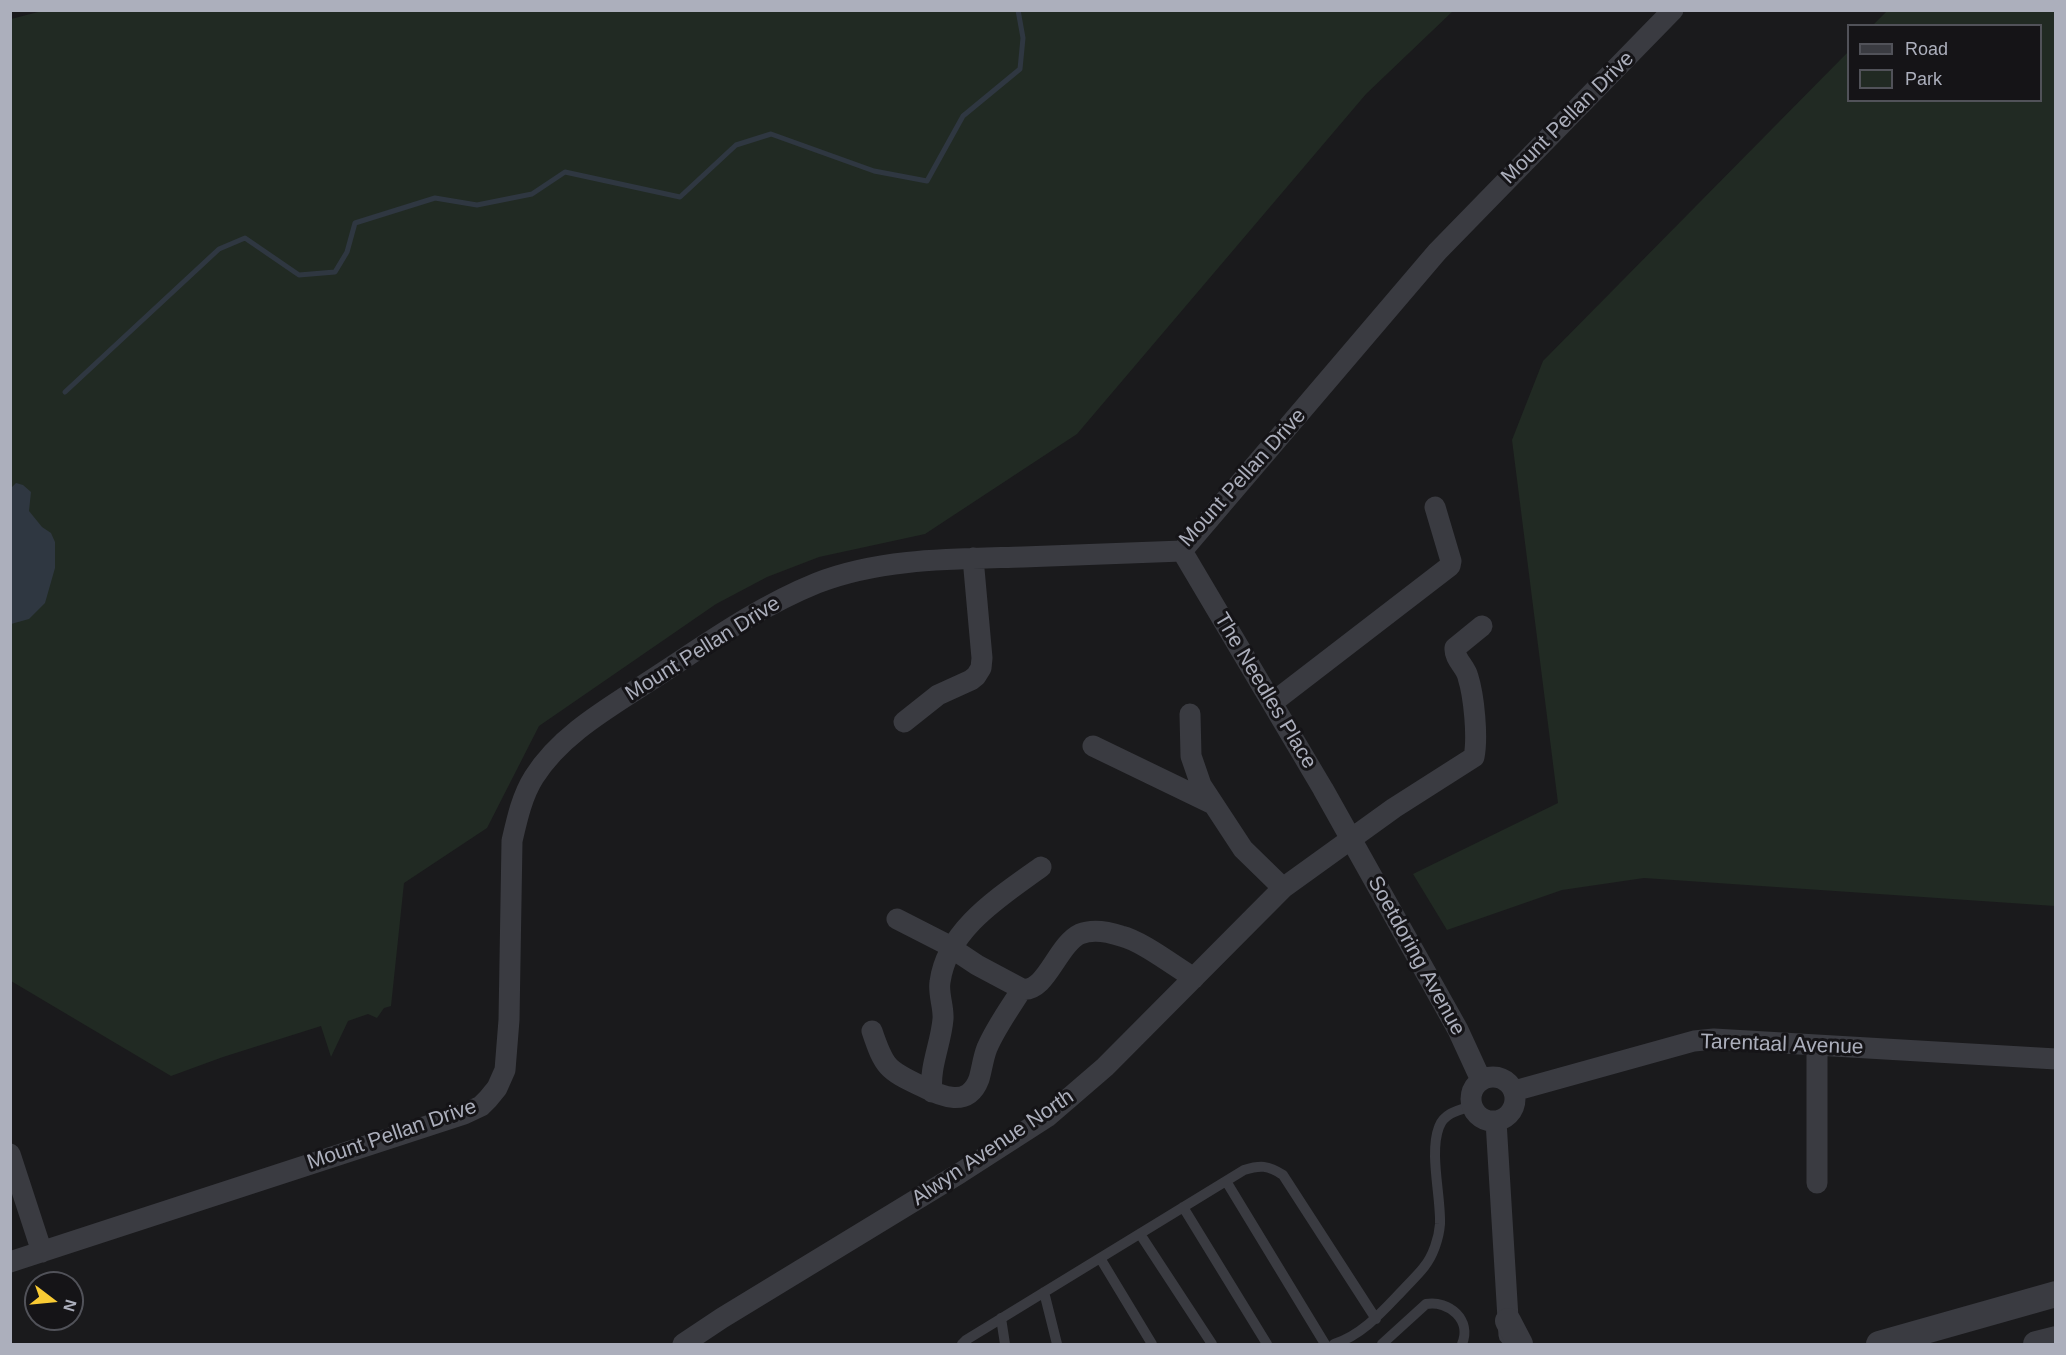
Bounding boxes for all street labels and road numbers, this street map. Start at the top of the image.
street label: Mount Pellan Drive [1496,46,1640,190]
street label: Mount Pellan Drive [1174,404,1312,552]
street label: Mount Pellan Drive [621,591,785,707]
street label: The Needles Place [1209,608,1321,774]
street label: Soetdoring Avenue [1362,872,1470,1040]
street label: Tarentaal Avenue [1700,1030,1864,1060]
street label: Alwyn Avenue North [907,1084,1079,1212]
street label: Mount Pellan Drive [304,1094,480,1176]

